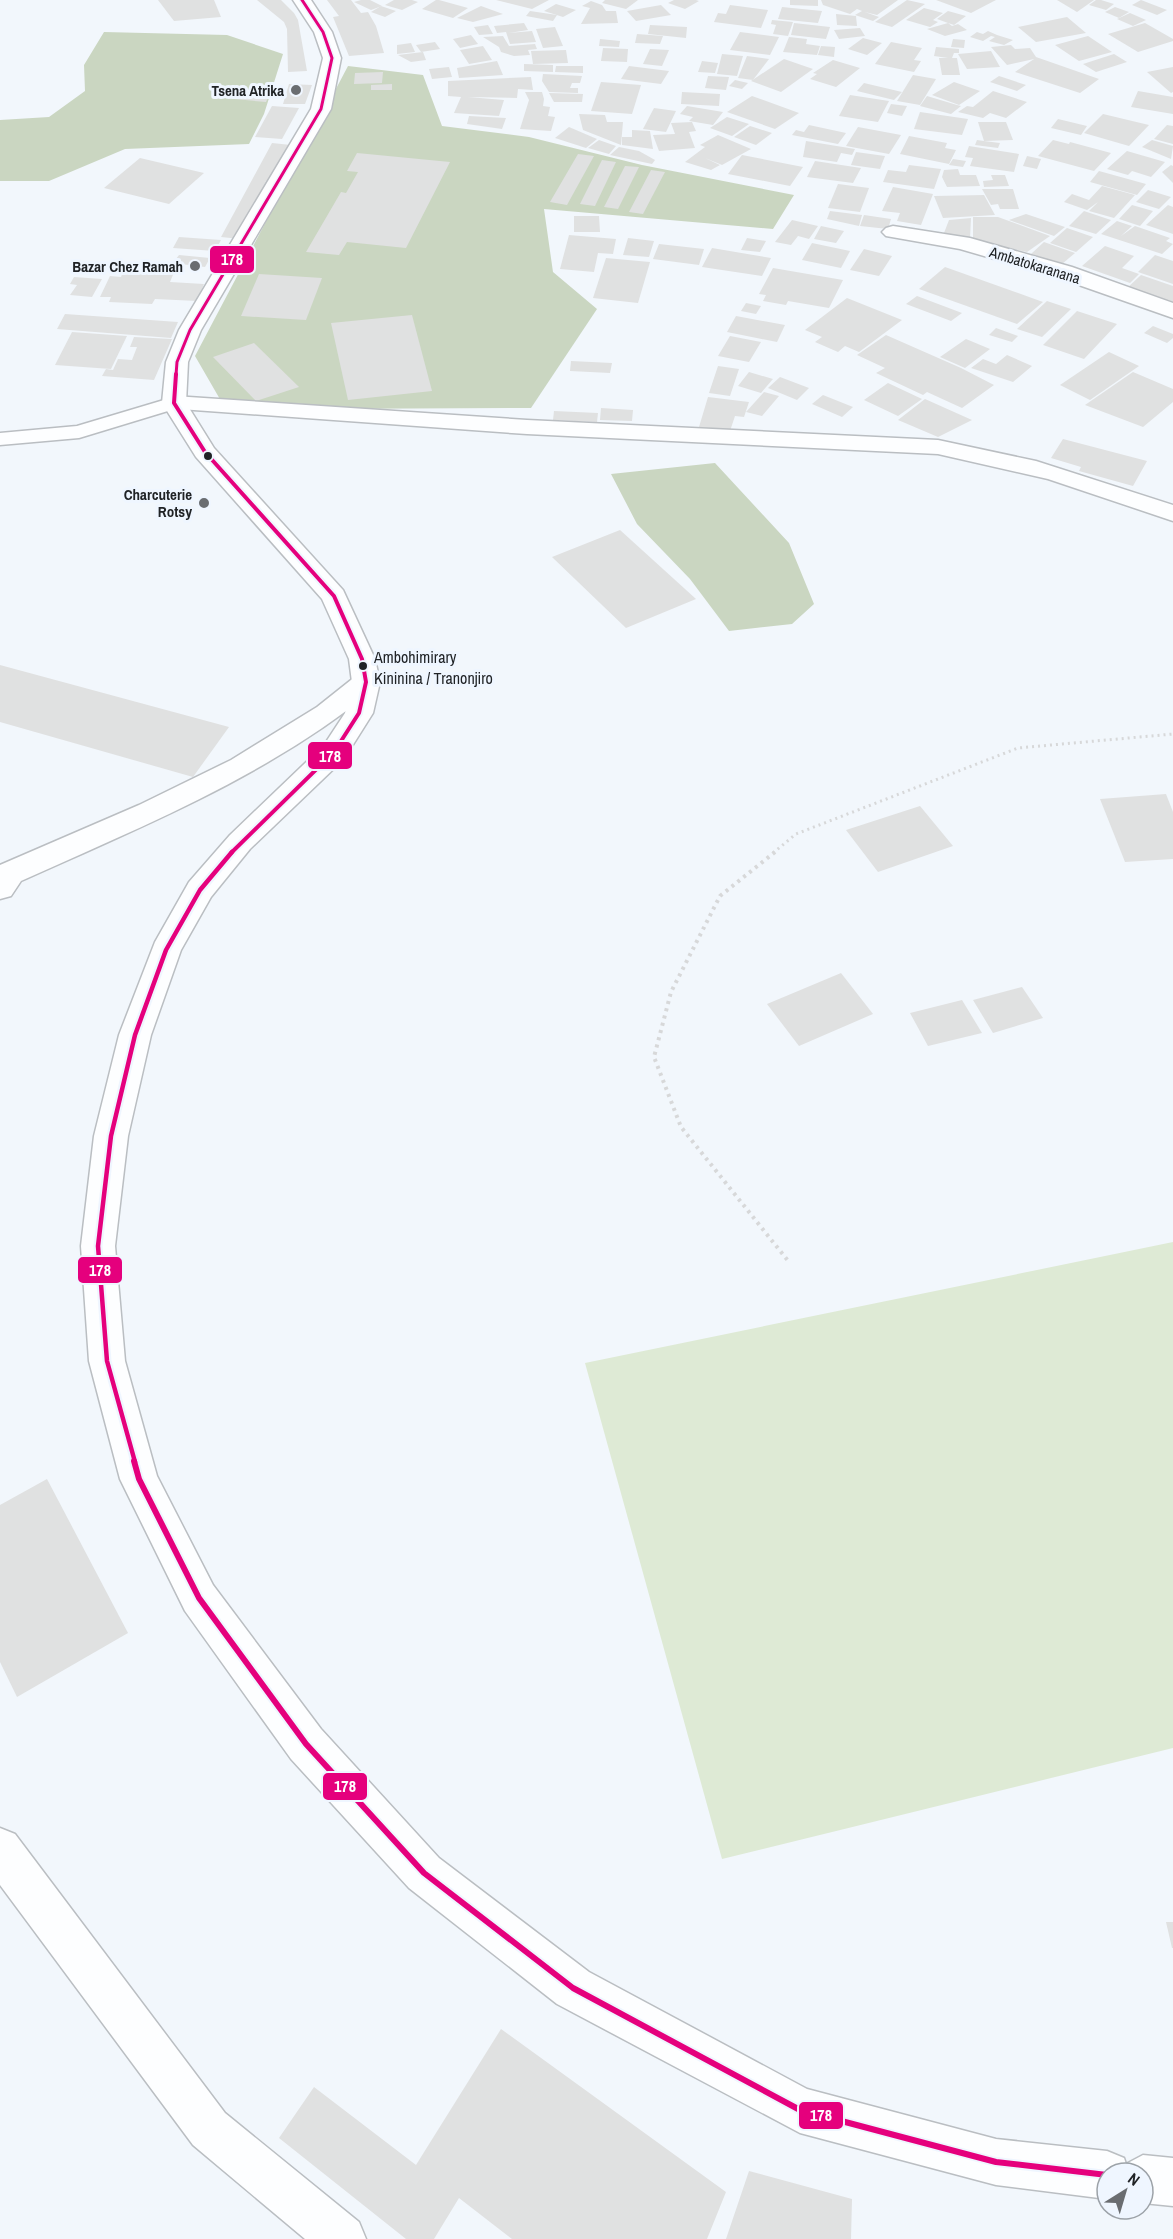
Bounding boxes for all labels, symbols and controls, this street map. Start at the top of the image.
place label: Tsena Atrika [212,80,284,101]
marker: Tsena Atrika [289,83,303,97]
street label: Ambatokaranana [986,241,1083,289]
line badge: 178 [209,245,255,274]
text: 178 [221,248,243,270]
place label: Bazar Chez Ramah [72,256,183,277]
marker: Bazar Chez Ramah [188,259,202,273]
unlabelled marker [202,450,214,462]
place label: Charcuterie Rotsy [124,484,192,522]
marker: Charcuterie Rotsy [197,496,211,510]
place label: Ambohimirary Kininina / Tranonjiro [373,646,493,689]
marker: Ambohimirary Kininina / Tranonjiro [357,660,369,672]
line badge: 178 [307,741,353,770]
text: 178 [319,745,341,767]
line badge: 178 [77,1256,123,1284]
text: 178 [89,1259,111,1281]
line badge: 178 [322,1772,368,1801]
text: 178 [334,1775,356,1797]
line badge: 178 [798,2101,844,2130]
text: 178 [810,2104,832,2126]
north arrow [1095,2161,1155,2221]
text: N [1124,2167,1144,2191]

